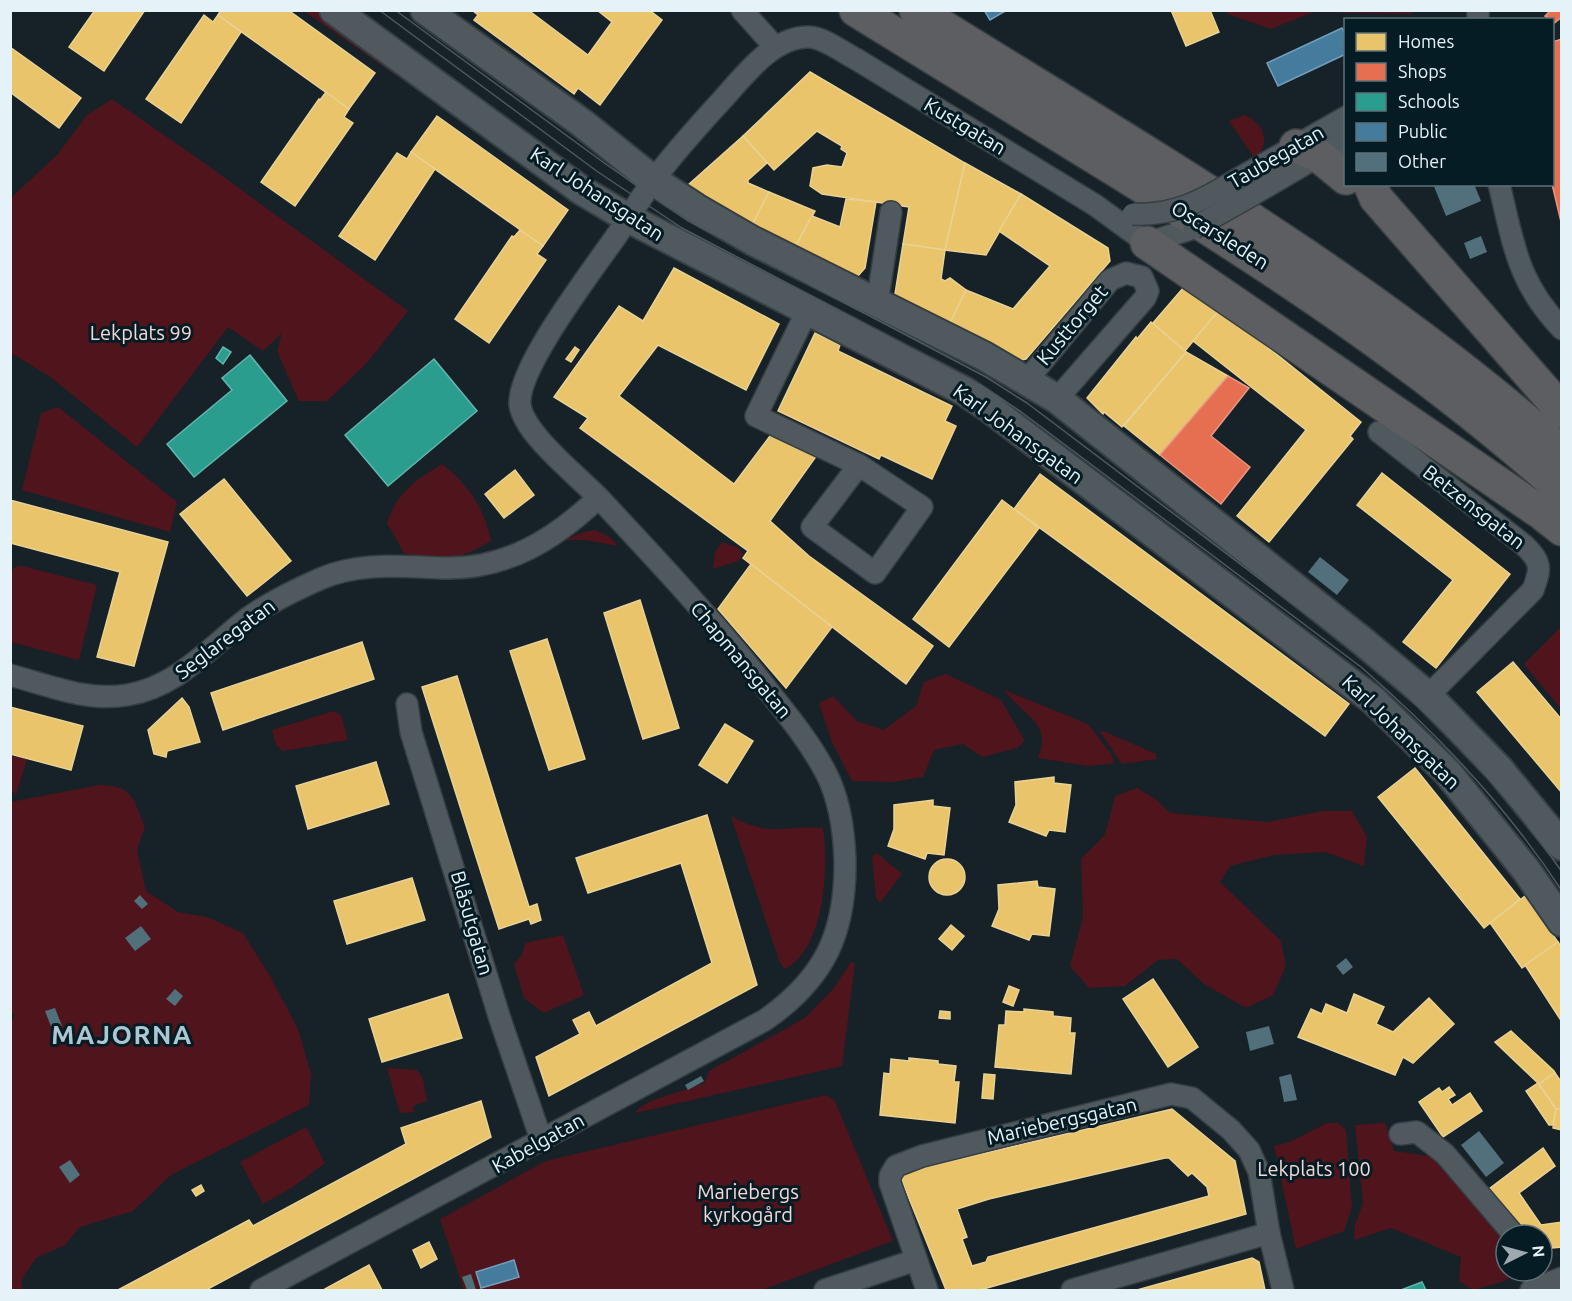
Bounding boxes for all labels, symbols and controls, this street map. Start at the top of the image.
legend [1344,18,1554,186]
text: Homes [1398,31,1455,51]
text: Shops [1398,61,1447,81]
text: Schools [1398,91,1460,111]
street label: Kustgatan [920,92,1010,159]
street label: Taubegatan [1224,120,1327,193]
text: Public [1398,121,1447,141]
street label: Karl Johansgatan [526,142,668,245]
text: Other [1398,151,1446,171]
street label: Oscarsleden [1167,196,1273,274]
street label: Kusttorget [1031,280,1112,369]
park label: Lekplats 99 [90,321,192,344]
street label: Karl Johansgatan [949,379,1088,488]
street label: Betzensgatan [1419,460,1530,554]
street label: Seglaregatan [170,594,279,683]
street label: Chapmansgatan [686,597,797,722]
street label: Karl Johansgatan [1338,670,1465,794]
street label: Blåsutgatan [447,868,498,978]
district label: MAJORNA [51,1020,193,1049]
street label: Mariebergsgatan [985,1092,1139,1149]
street label: Kabelgatan [488,1108,588,1177]
park label: Lekplats 100 [1257,1157,1371,1180]
park label: Mariebergs kyrkogård [697,1180,799,1226]
north arrow [1494,1223,1554,1283]
text: N [1529,1245,1548,1258]

